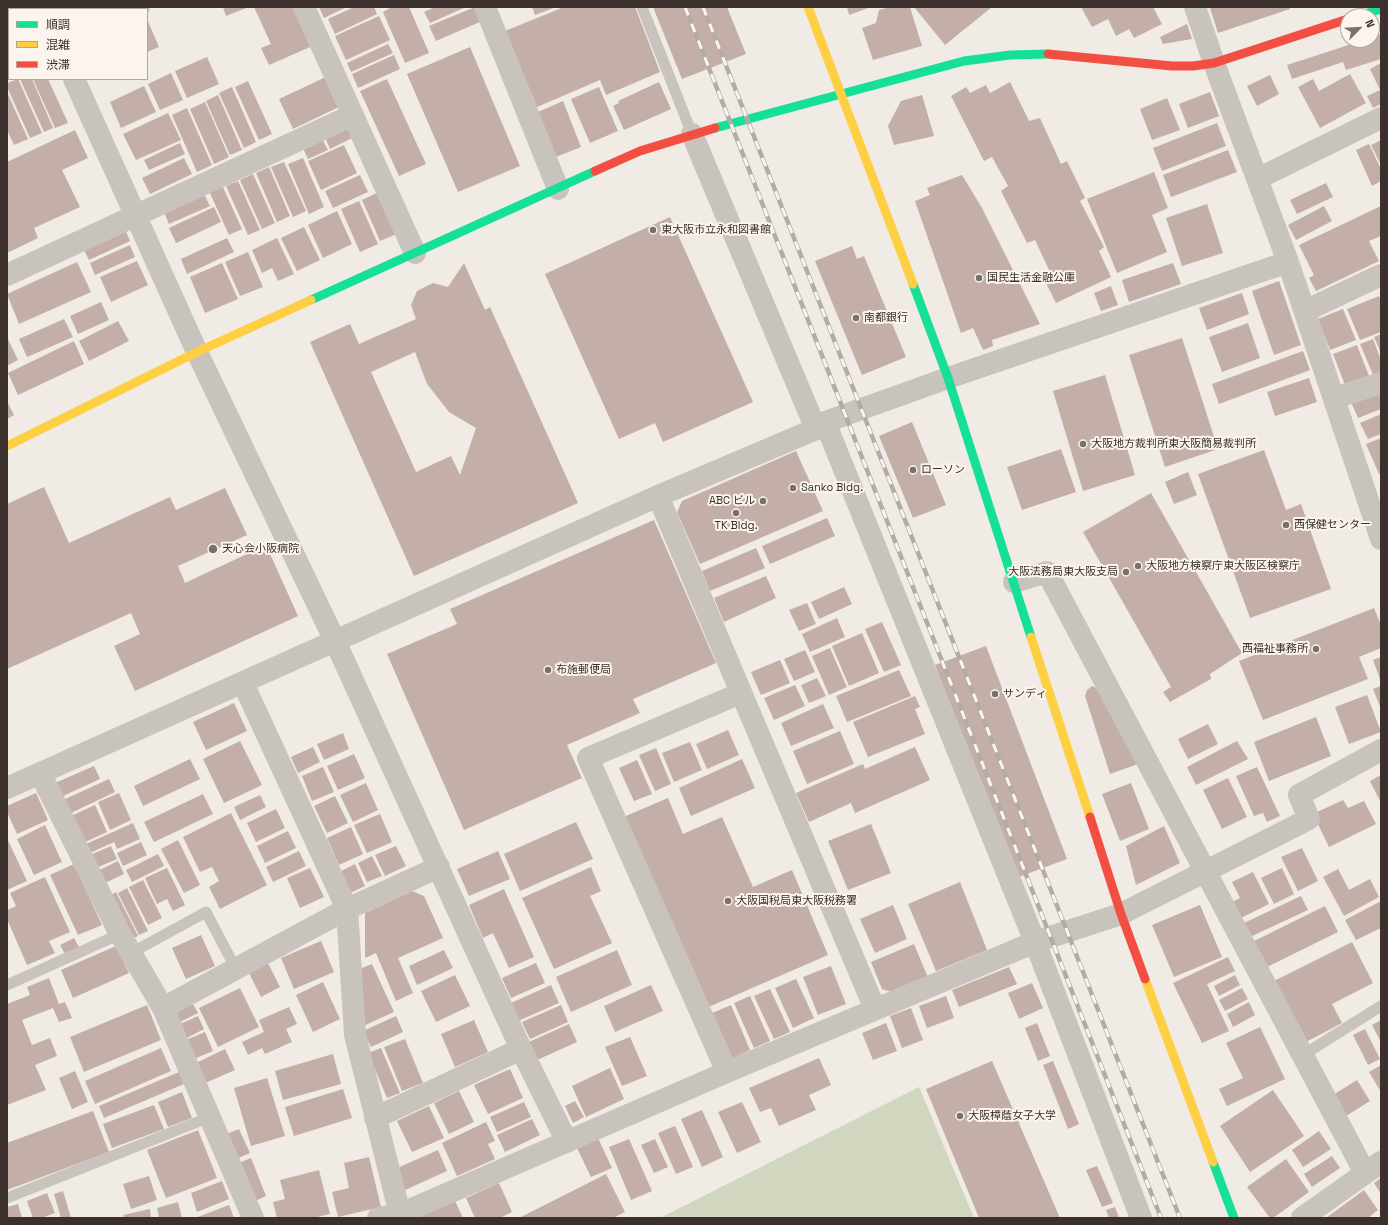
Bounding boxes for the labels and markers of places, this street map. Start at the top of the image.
place label: 東大阪市立永和図書館 [661,223,771,237]
marker: 東大阪市立永和図書館 [648,225,658,235]
place label: 国民生活金融公庫 [987,271,1075,285]
marker: 国民生活金融公庫 [974,273,984,283]
place label: 南都銀行 [864,311,908,325]
marker: 南都銀行 [851,313,861,323]
place label: 大阪地方裁判所東大阪簡易裁判所 [1091,437,1256,451]
marker: 大阪地方裁判所東大阪簡易裁判所 [1078,439,1088,449]
place label: ローソン [921,463,965,477]
marker: ローソン [908,465,918,475]
place label: Sanko Bldg. [801,481,863,495]
marker: Sanko Bldg. [788,483,798,493]
place label: ABC ビル [709,494,755,508]
marker: ABC ビル [758,496,768,506]
marker: TK Bldg. [731,508,741,518]
place label: 西保健センター [1294,518,1371,532]
place label: TK Bldg. [715,519,757,533]
marker: 西保健センター [1281,520,1291,530]
place label: 天心会小阪病院 [222,542,299,556]
marker: 天心会小阪病院 [207,543,219,555]
place label: 大阪地方検察庁東大阪区検察庁 [1146,559,1300,573]
marker: 大阪地方検察庁東大阪区検察庁 [1133,561,1143,571]
place label: 大阪法務局東大阪支局 [1008,565,1118,579]
marker: 大阪法務局東大阪支局 [1121,567,1131,577]
place label: 西福祉事務所 [1242,642,1308,656]
marker: 西福祉事務所 [1311,644,1321,654]
place label: 布施郵便局 [556,663,611,677]
marker: 布施郵便局 [543,665,553,675]
place label: サンディ [1003,687,1047,701]
marker: サンディ [990,689,1000,699]
place label: 大阪国税局東大阪税務署 [736,894,857,908]
marker: 大阪国税局東大阪税務署 [723,896,733,906]
place label: 大阪樟蔭女子大学 [968,1109,1056,1123]
marker: 大阪樟蔭女子大学 [955,1111,965,1121]

